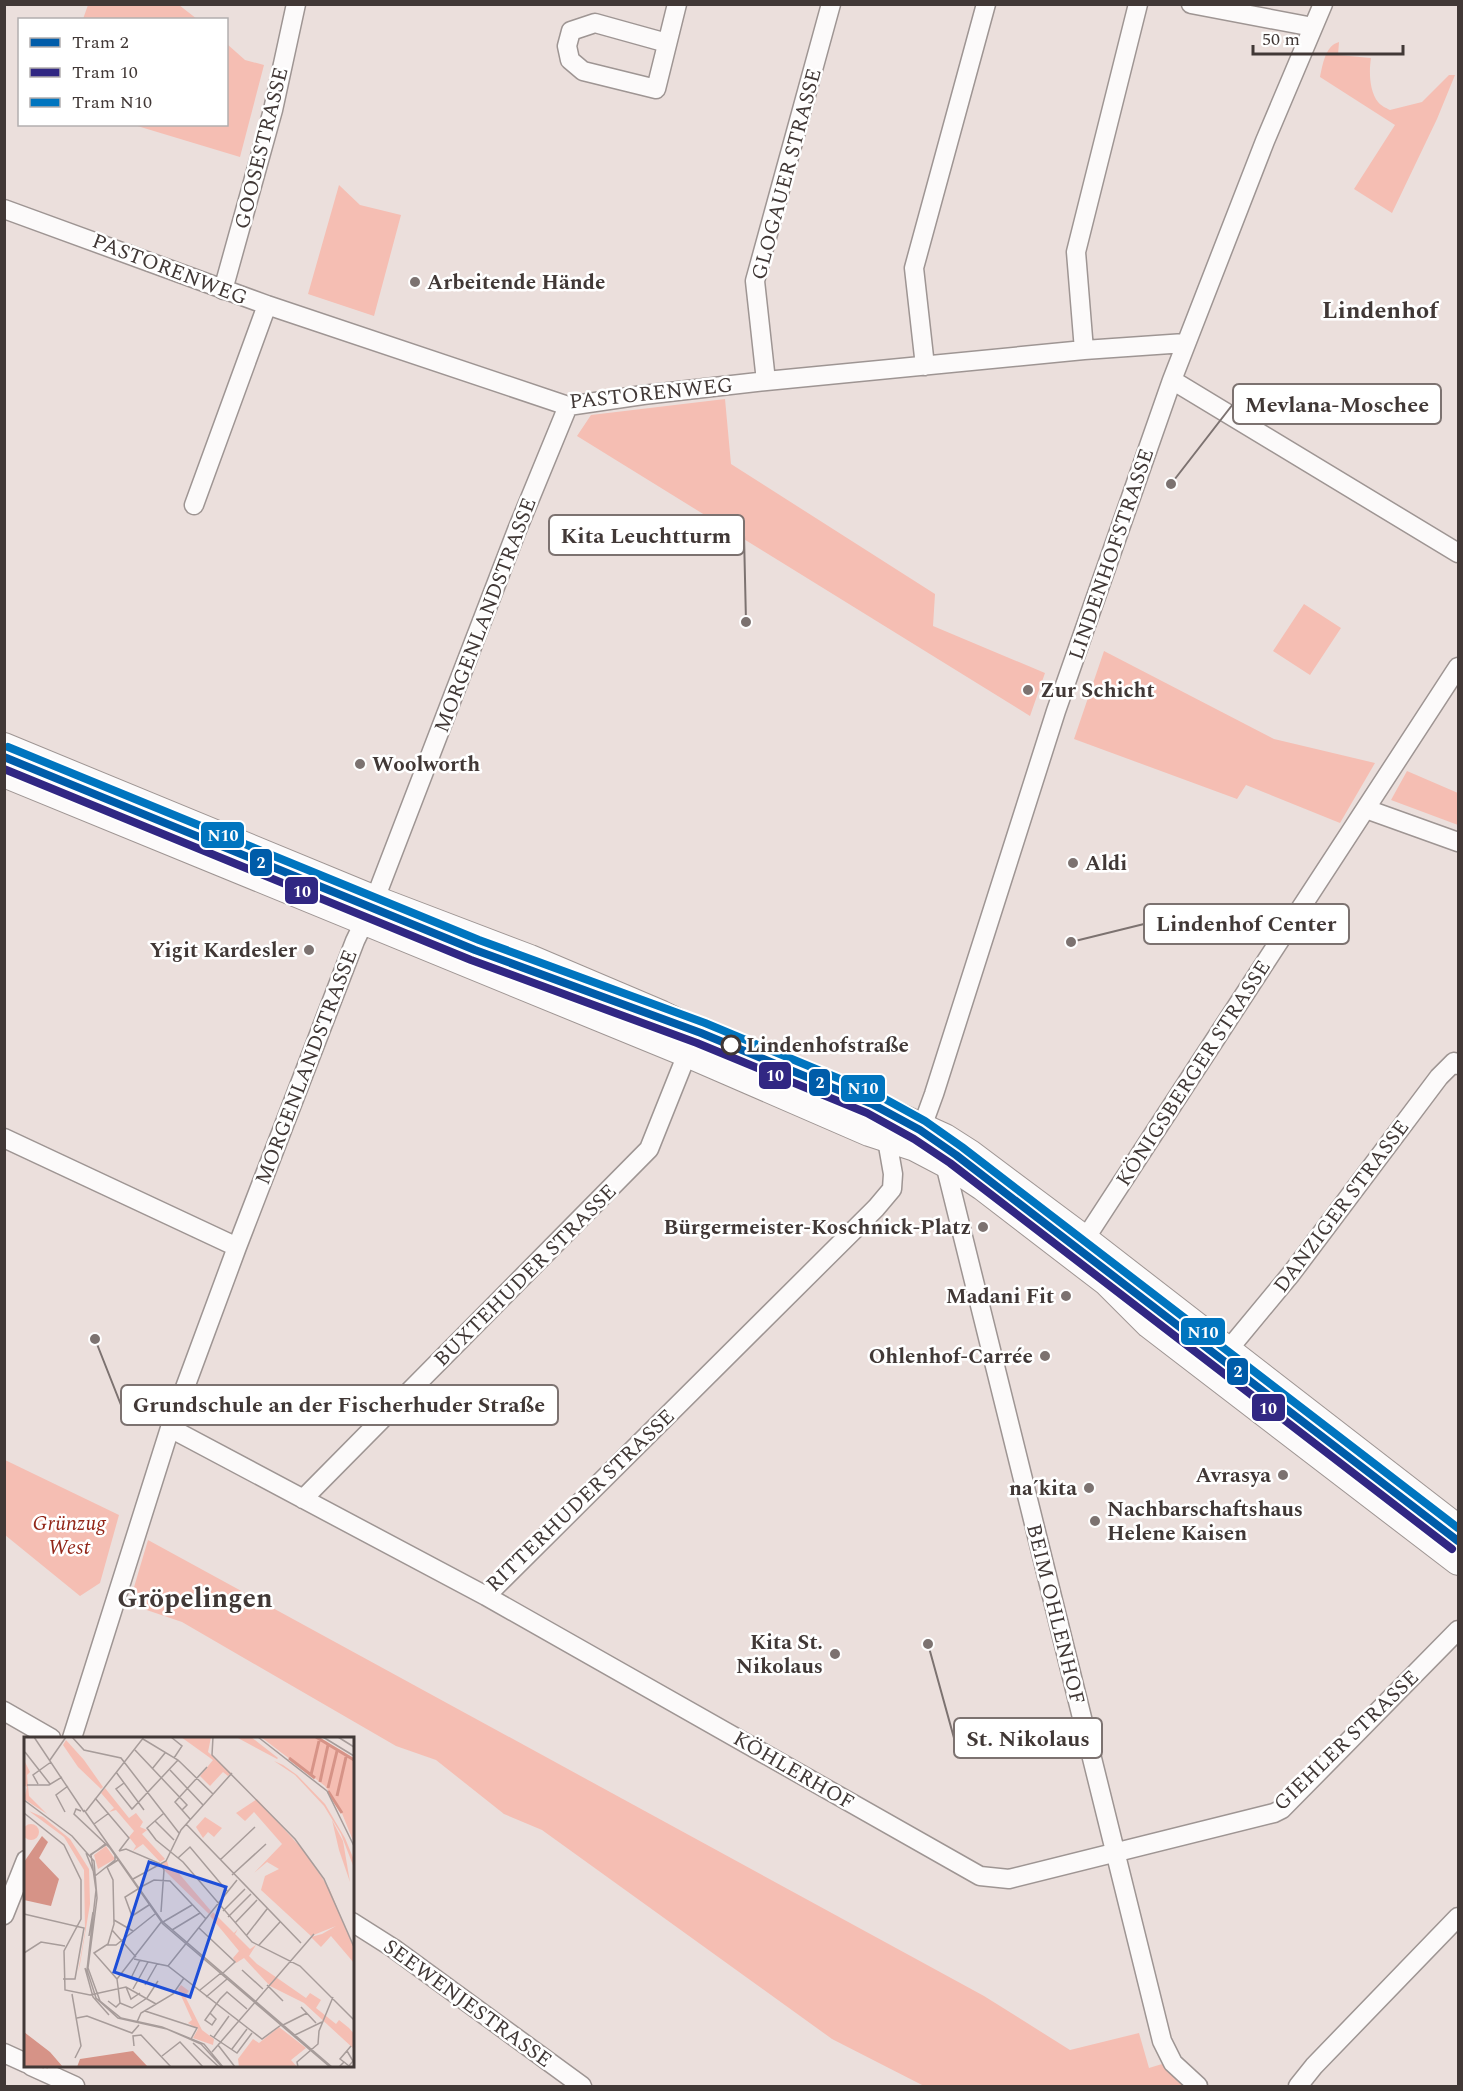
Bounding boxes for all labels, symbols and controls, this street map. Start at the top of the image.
legend [18,18,228,126]
scale bar [1253,18,1403,56]
text: 50 m [1262,26,1300,53]
text: Tram 2 [72,29,129,56]
text: Tram 10 [72,59,138,86]
street label: GOOSESTRASSE [226,64,298,233]
street label: GLOGAUER STRASSE [743,65,831,284]
text: Tram N10 [72,89,152,116]
street label: PASTORENWEG [87,226,252,314]
place label: Arbeitende Hände [427,267,605,299]
marker: Arbeitende Hände [408,275,422,289]
district label: Lindenhof [1322,293,1440,329]
street label: PASTORENWEG [568,369,734,418]
callout: Mevlana-Moschee [1233,384,1441,424]
text: Mevlana-Moschee [1245,389,1429,422]
street label: LINDENHOFSTRASSE [1061,444,1163,665]
street label: MORGENLANDSTRASSE [426,493,546,738]
callout: Kita Leuchtturm [549,515,744,555]
text: Kita Leuchtturm [561,520,732,553]
place label: Zur Schicht [1040,675,1155,707]
marker: Zur Schicht [1021,683,1035,697]
place label: Woolworth [372,749,480,781]
marker: Woolworth [353,757,367,771]
line badge: N10 [200,821,245,849]
text: N10 [207,824,239,848]
line badge: 2 [249,848,273,877]
place label: Aldi [1085,848,1127,880]
text: 2 [257,851,266,875]
marker: Aldi [1066,856,1080,870]
line badge: 10 [284,876,319,905]
text: 10 [293,880,311,904]
callout: Lindenhof Center [1144,904,1349,944]
text: Lindenhof Center [1156,908,1337,941]
place label: Yigit Kardesler [150,935,297,967]
marker: Yigit Kardesler [302,943,316,957]
street label: MORGENLANDSTRASSE [247,945,367,1190]
street label: KÖNIGSBERGER STRASSE [1108,954,1279,1193]
place label: Lindenhofstraße [746,1030,909,1062]
marker: Lindenhofstraße [721,1035,741,1055]
line badge: 10 [758,1061,792,1090]
text: 10 [766,1064,784,1088]
line badge: 2 [808,1068,831,1097]
text: 2 [816,1071,825,1095]
line badge: N10 [840,1074,886,1103]
text: N10 [847,1077,879,1101]
street label: DANZIGER STRASSE [1266,1113,1418,1300]
street label: BUXTEHUDER STRASSE [427,1177,625,1375]
place label: Bürgermeister-Koschnick-Platz [664,1212,971,1244]
marker: Bürgermeister-Koschnick-Platz [976,1220,990,1234]
place label: Madani Fit [946,1281,1054,1313]
marker: Madani Fit [1059,1289,1073,1303]
line badge: N10 [1180,1317,1226,1346]
text: N10 [1187,1321,1219,1345]
place label: Ohlenhof-Carrée [869,1341,1033,1373]
marker: Ohlenhof-Carrée [1038,1349,1052,1363]
line badge: 2 [1226,1357,1249,1386]
text: 2 [1234,1360,1243,1384]
callout: Grundschule an der Fischerhuder Straße [121,1385,558,1425]
text: Grundschule an der Fischerhuder Straße [133,1389,545,1422]
line badge: 10 [1251,1393,1286,1422]
text: 10 [1259,1397,1277,1421]
street label: RITTERHUDER STRASSE [479,1402,683,1600]
place label: Avrasya [1196,1460,1271,1492]
marker: Avrasya [1276,1468,1290,1482]
place label: na´kita [1009,1473,1077,1505]
marker: na´kita [1082,1481,1096,1495]
place label: Nachbarschaftshaus Helene Kaisen [1107,1494,1303,1550]
park label: Grünzug West [33,1508,106,1564]
marker: Nachbarschaftshaus Helene Kaisen [1088,1514,1102,1528]
street label: BEIM OHLENHOF [1017,1521,1093,1708]
district label: Gröpelingen [117,1578,273,1620]
place label: Kita St. Nikolaus [736,1627,823,1683]
marker: Kita St. Nikolaus [828,1647,842,1661]
street label: GIEHLER STRASSE [1267,1663,1427,1819]
callout: St. Nikolaus [954,1718,1102,1758]
street label: KÖHLERHOF [727,1723,860,1819]
text: St. Nikolaus [966,1723,1090,1756]
inset map [24,1737,354,2067]
street label: SEEWENJESTRASSE [376,1931,559,2076]

